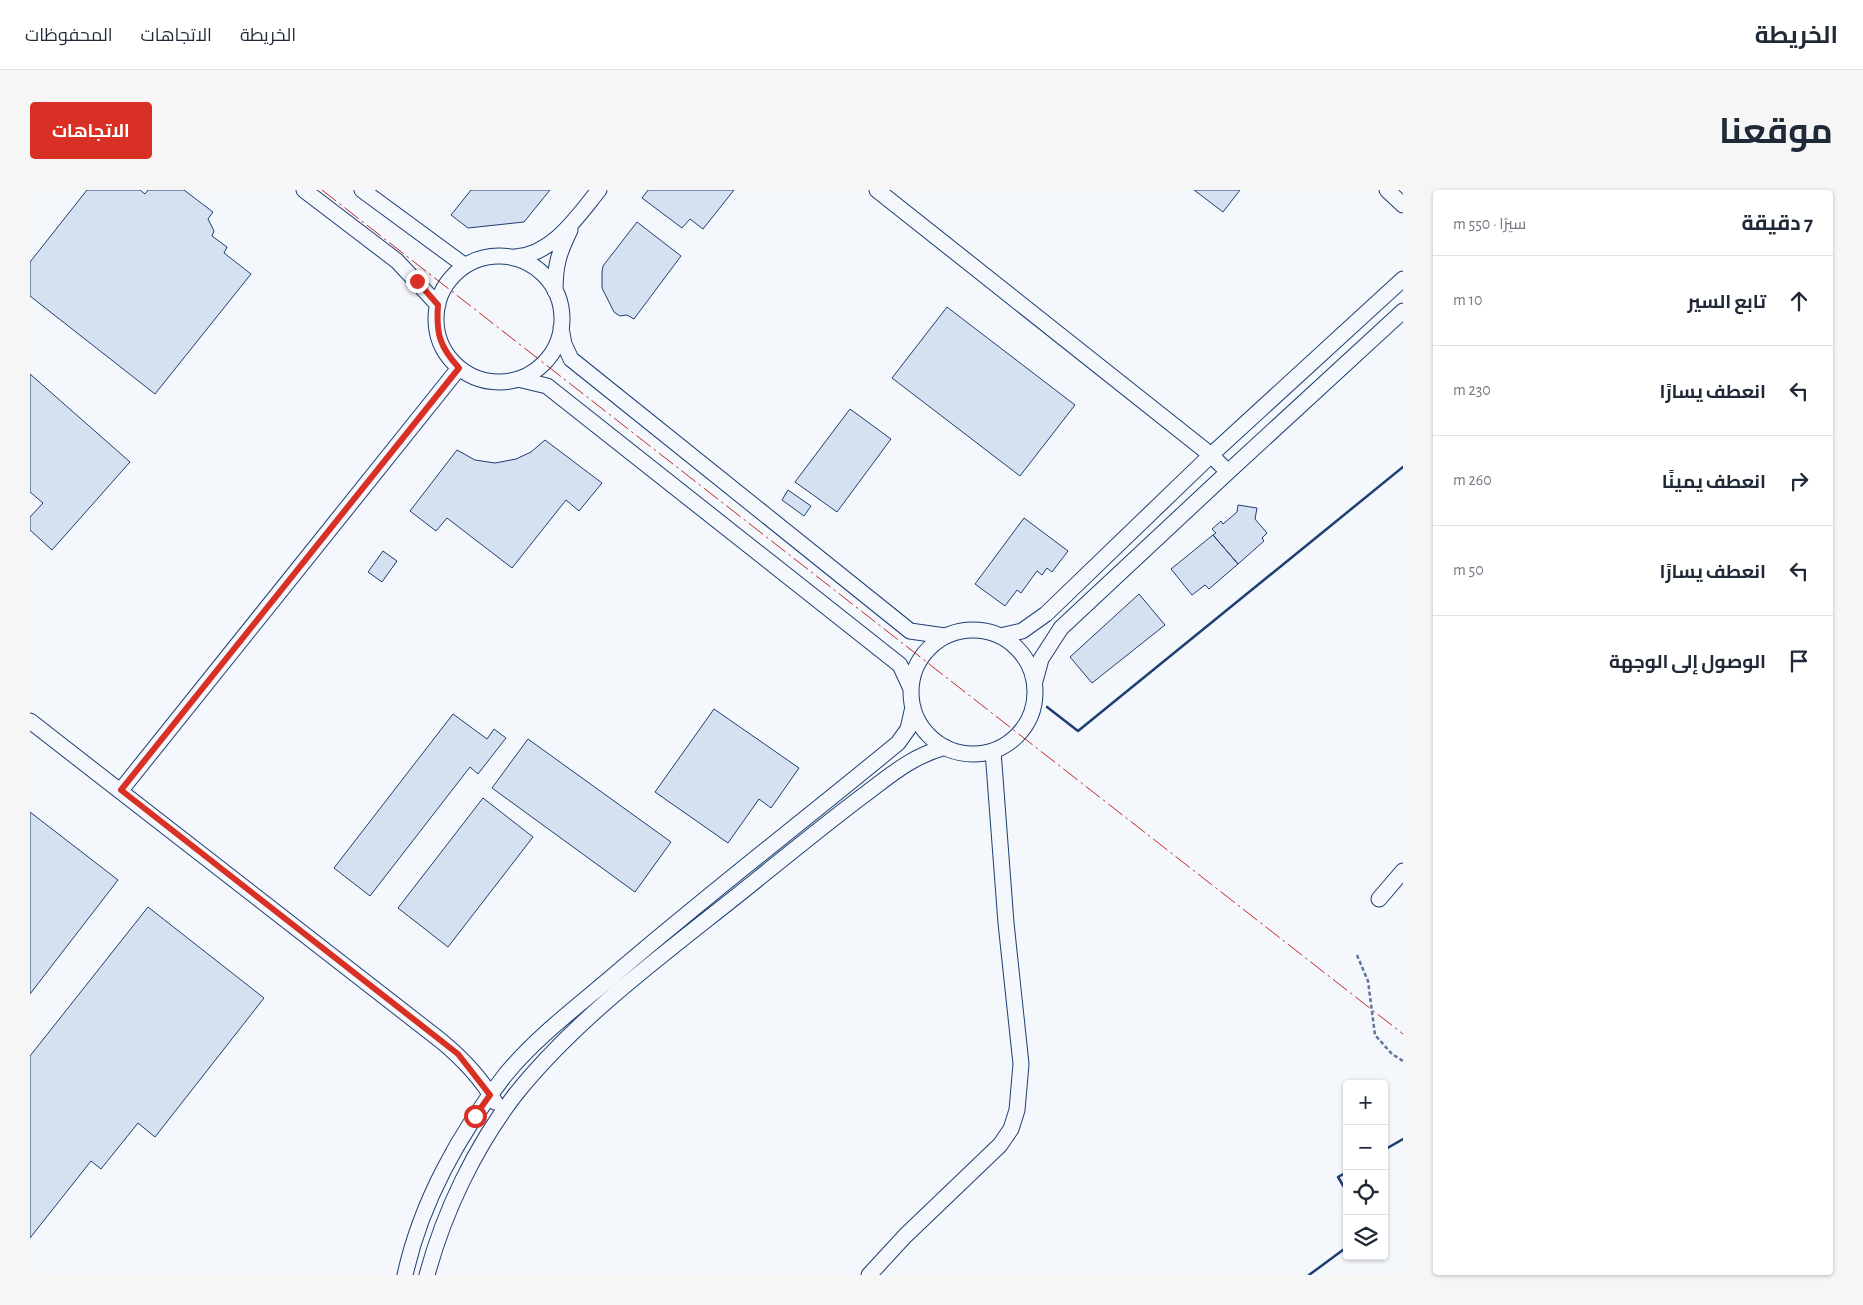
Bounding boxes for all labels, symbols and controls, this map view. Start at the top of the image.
text: الخريطة [1755,24,1838,48]
text: المحفوظات [25,27,113,45]
text: الاتجاهات [141,27,212,45]
text: الخريطة [240,27,296,45]
button: الاتجاهات [30,102,152,159]
text: موقعنا [1719,115,1833,150]
text: 7 دقيقة [1741,213,1813,234]
text: سيرًا · 550 m [1453,216,1526,232]
route end [406,270,429,293]
icon: ahead [1785,287,1813,315]
text: 10 m [1453,292,1482,308]
text: تابع السير [1688,293,1766,312]
icon: left [1785,377,1813,405]
text: 230 m [1453,382,1491,398]
text: انعطف يسارًا [1660,383,1766,402]
icon: right [1785,467,1813,495]
text: 260 m [1453,472,1492,488]
text: انعطف يمينًا [1662,473,1766,492]
icon: left [1785,557,1813,585]
text: 50 m [1453,562,1484,578]
text: انعطف يسارًا [1660,563,1766,582]
icon: arrive [1785,647,1813,675]
text: الوصول إلى الوجهة [1609,653,1766,672]
map controls [1343,1080,1388,1260]
button: + [1343,1080,1388,1125]
route start [464,1105,487,1128]
button: − [1343,1125,1388,1170]
button: locate [1343,1170,1388,1215]
button: layers [1343,1215,1388,1260]

